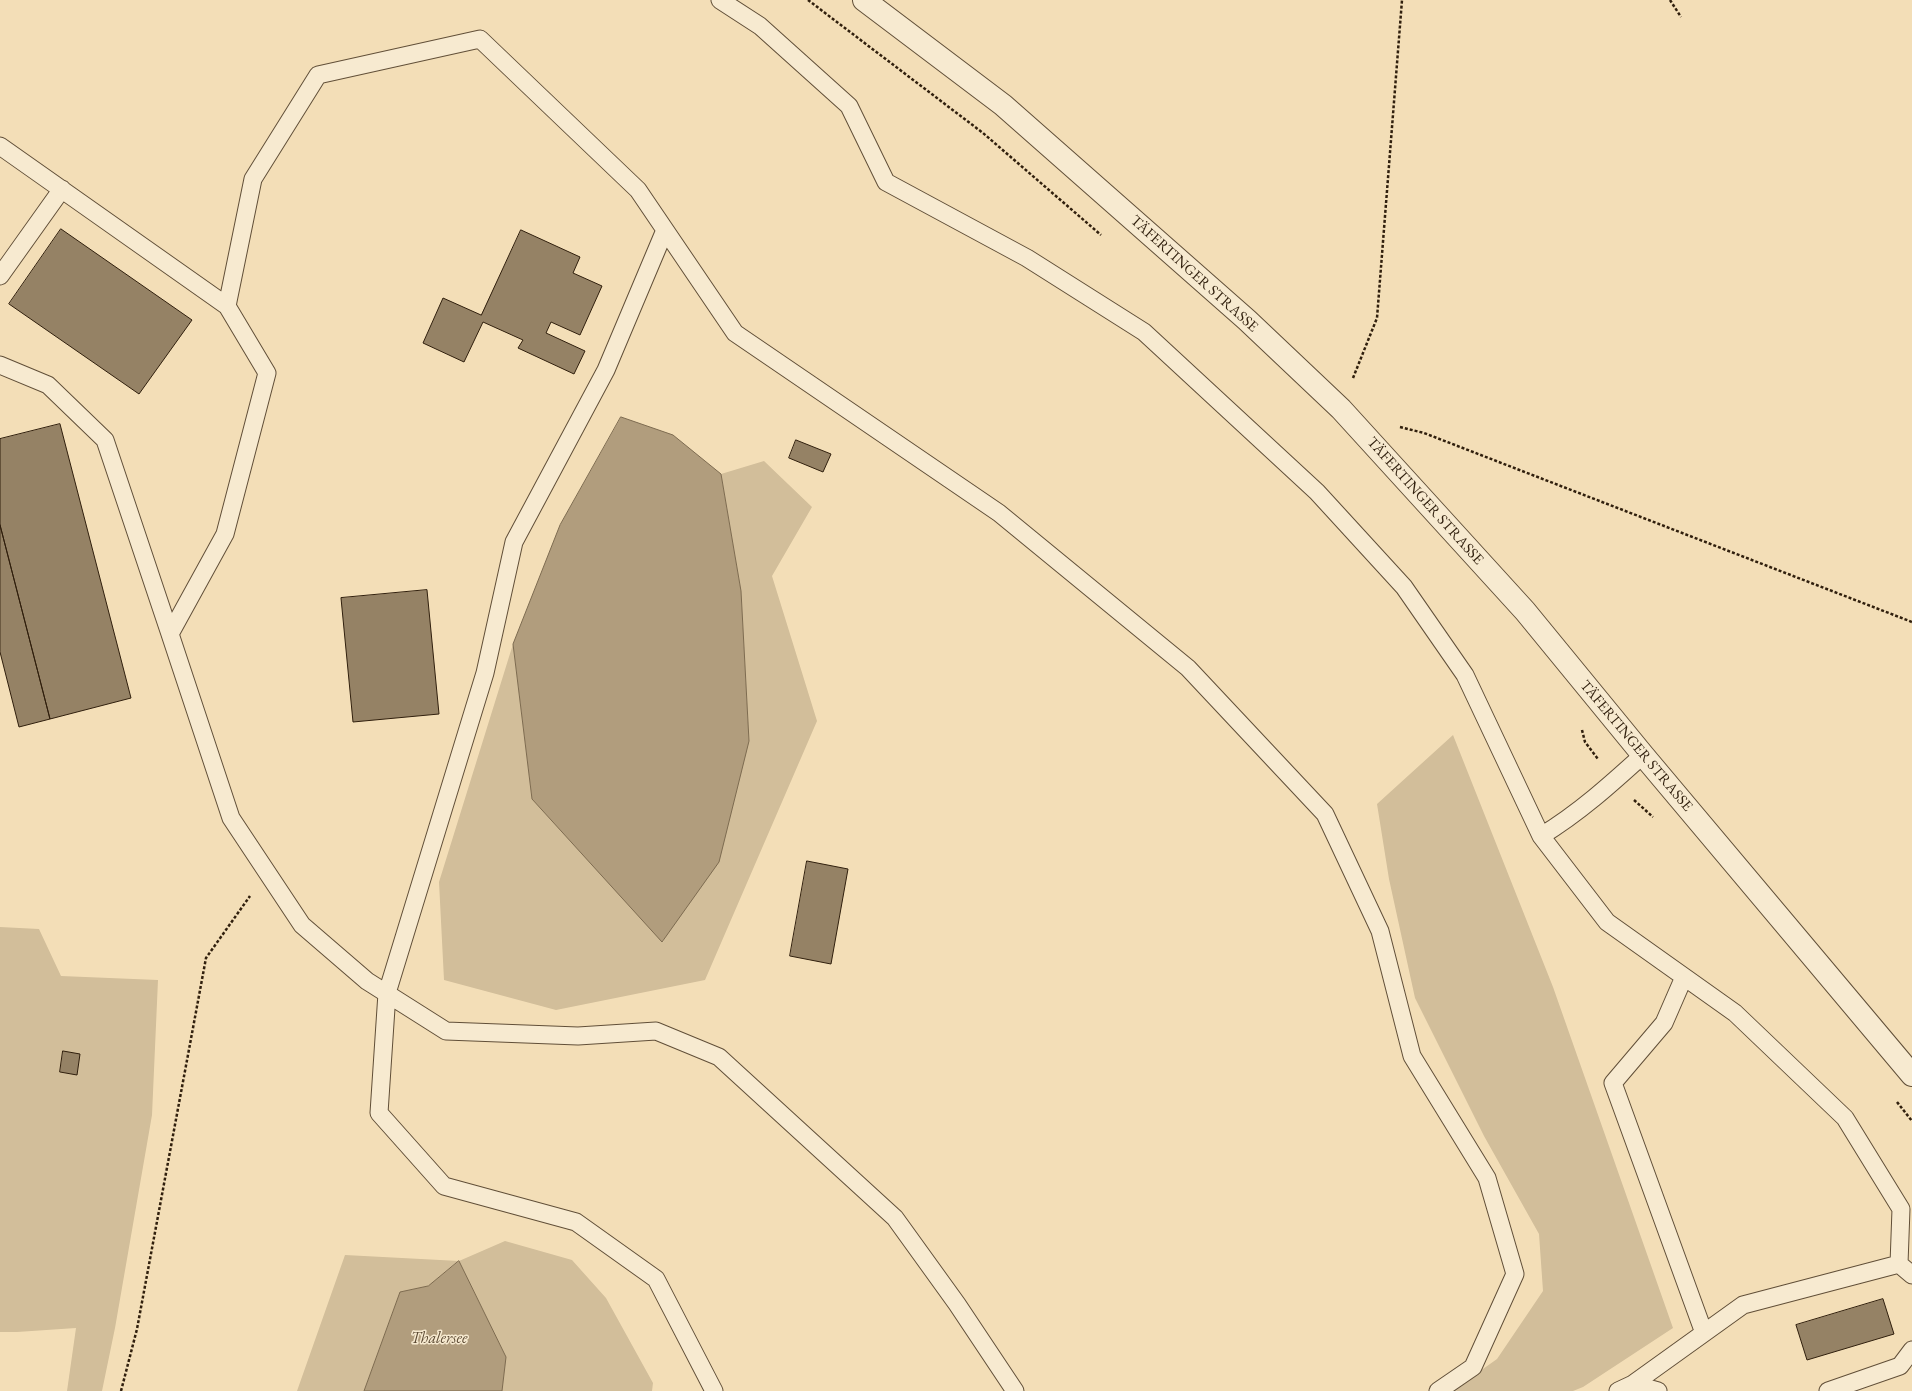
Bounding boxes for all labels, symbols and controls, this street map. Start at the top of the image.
street label: TÄFERTINGER STRASSE [1126,212,1262,336]
street label: TÄFERTINGER STRASSE [1363,433,1487,569]
street label: TÄFERTINGER STRASSE [1576,677,1696,815]
water label: Thalersee [411,1329,467,1349]

